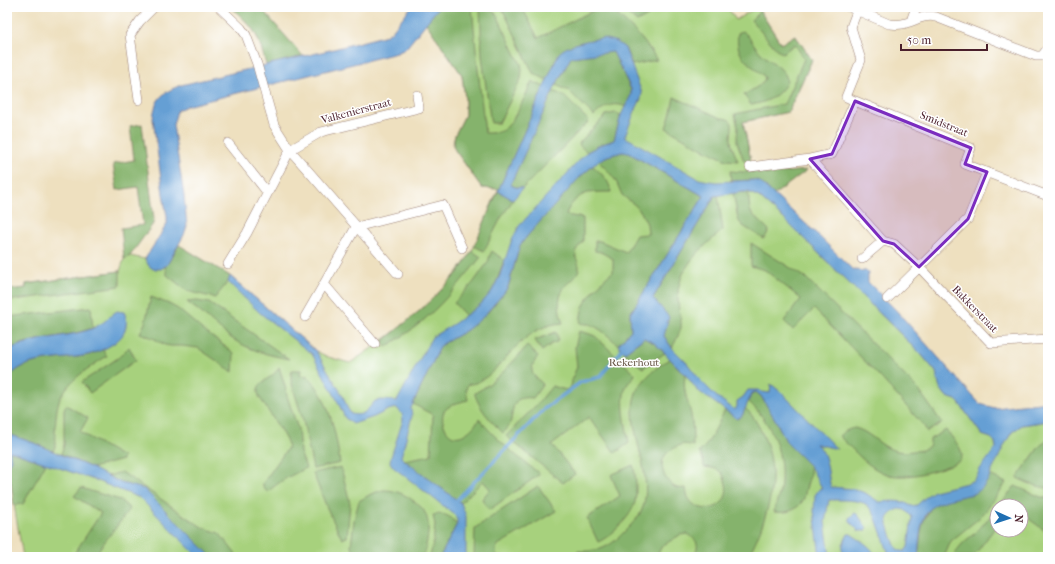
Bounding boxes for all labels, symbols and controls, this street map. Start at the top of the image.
scale bar [901,26,987,52]
text: 50 m [907,33,931,47]
street label: Valkenierstraat [319,95,393,127]
street label: Smidstraat [918,108,970,140]
street label: Bakkerstraat [949,283,1001,335]
park label: Rekerhout [609,356,659,369]
north arrow [989,498,1029,538]
text: N [1012,514,1025,524]

